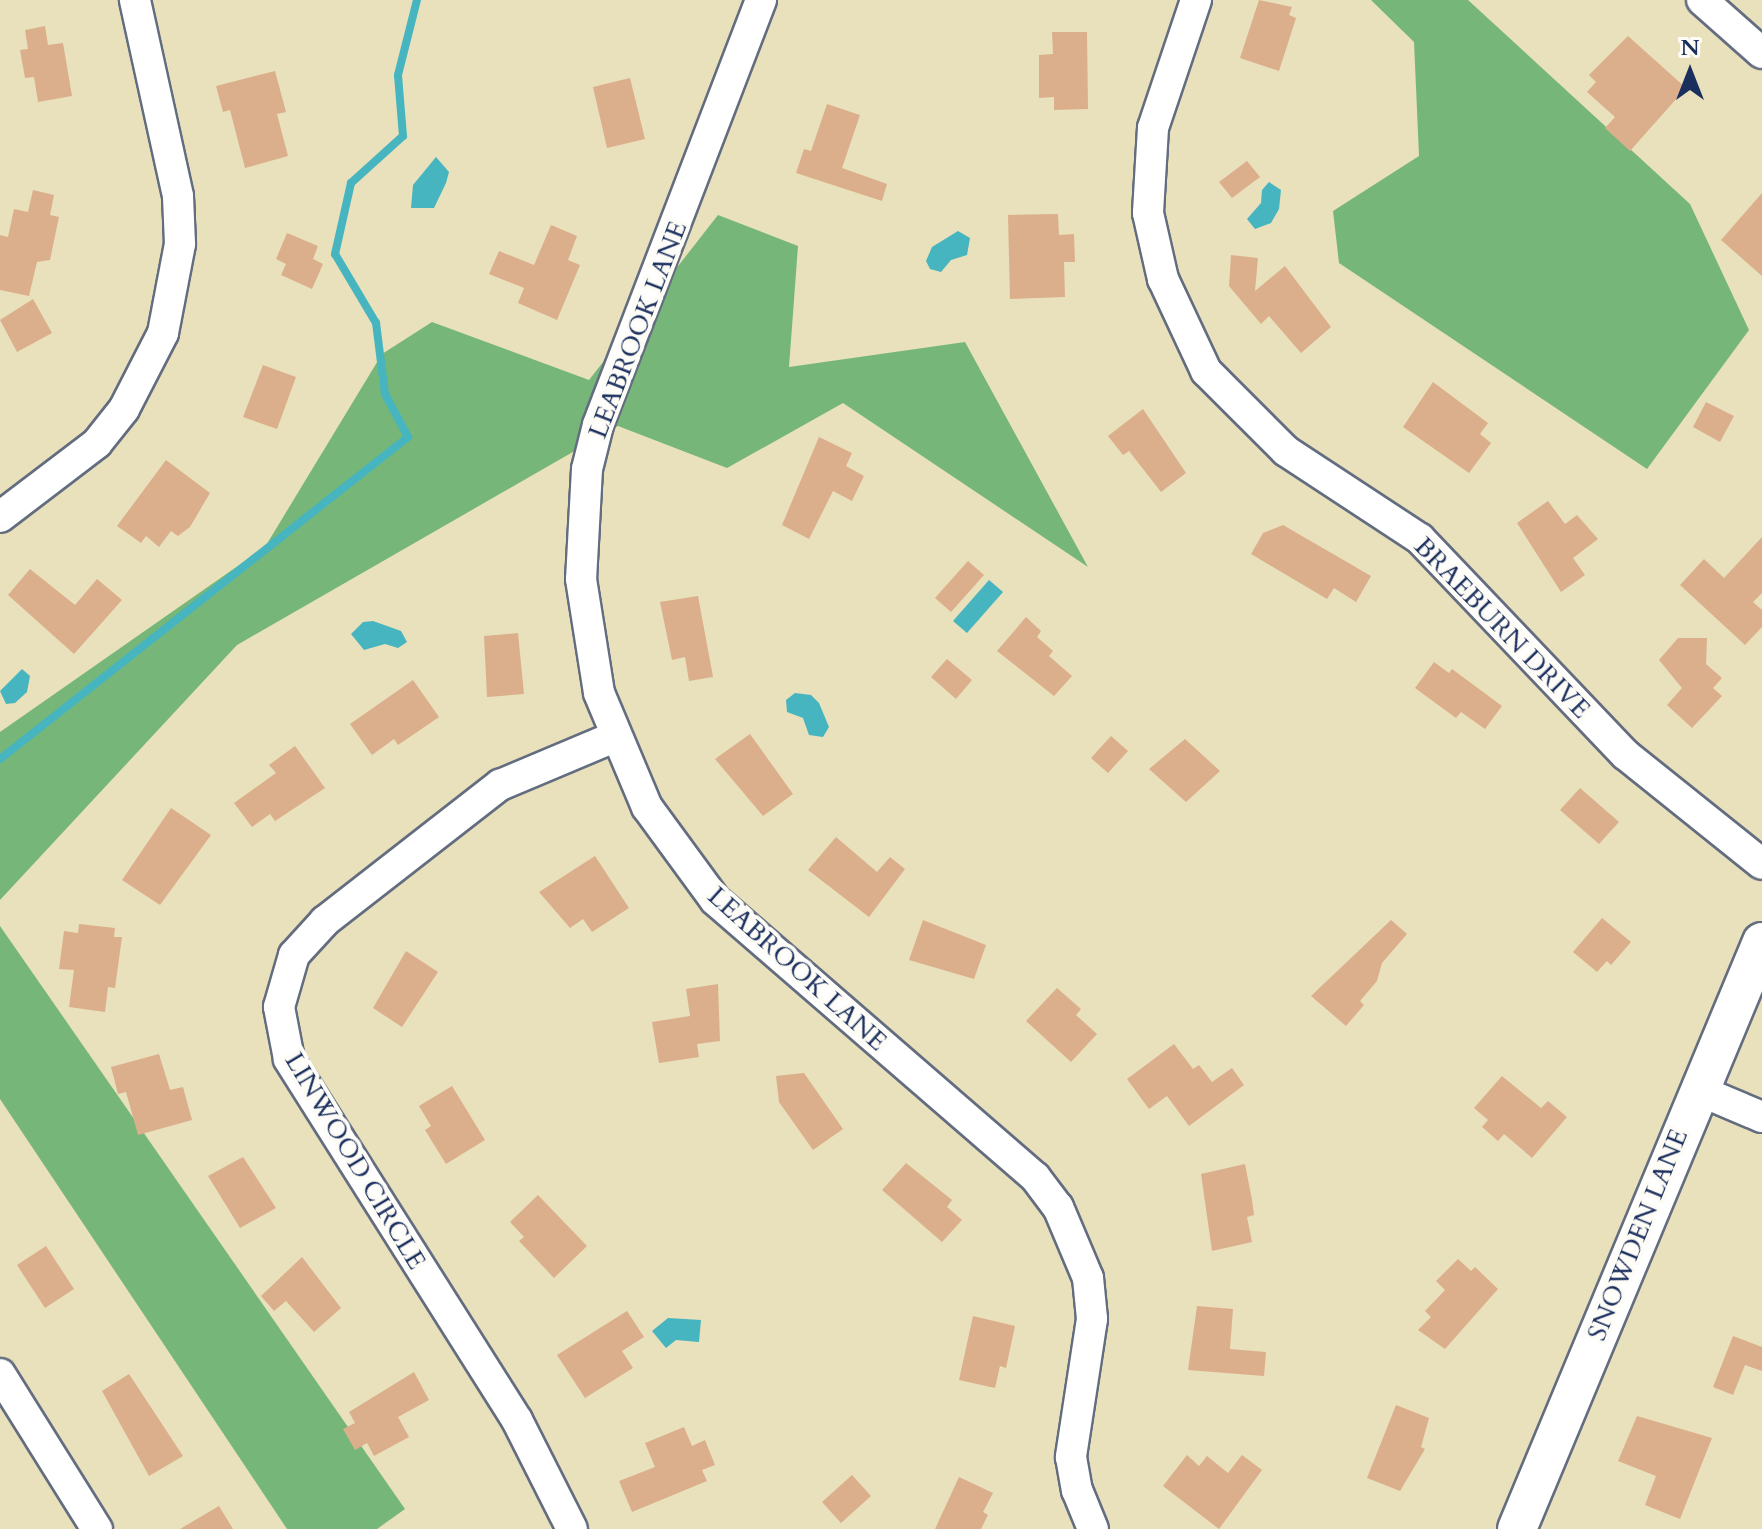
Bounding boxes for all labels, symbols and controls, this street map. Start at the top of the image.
north arrow [1650,32,1730,112]
text: N [1680,33,1700,63]
street label: LEABROOK LANE [582,217,694,443]
street label: BRAEBURN DRIVE [1408,531,1596,725]
street label: LEABROOK LANE [701,881,893,1057]
street label: LINWOOD CIRCLE [278,1047,432,1275]
street label: SNOWDEN LANE [1581,1125,1695,1345]

